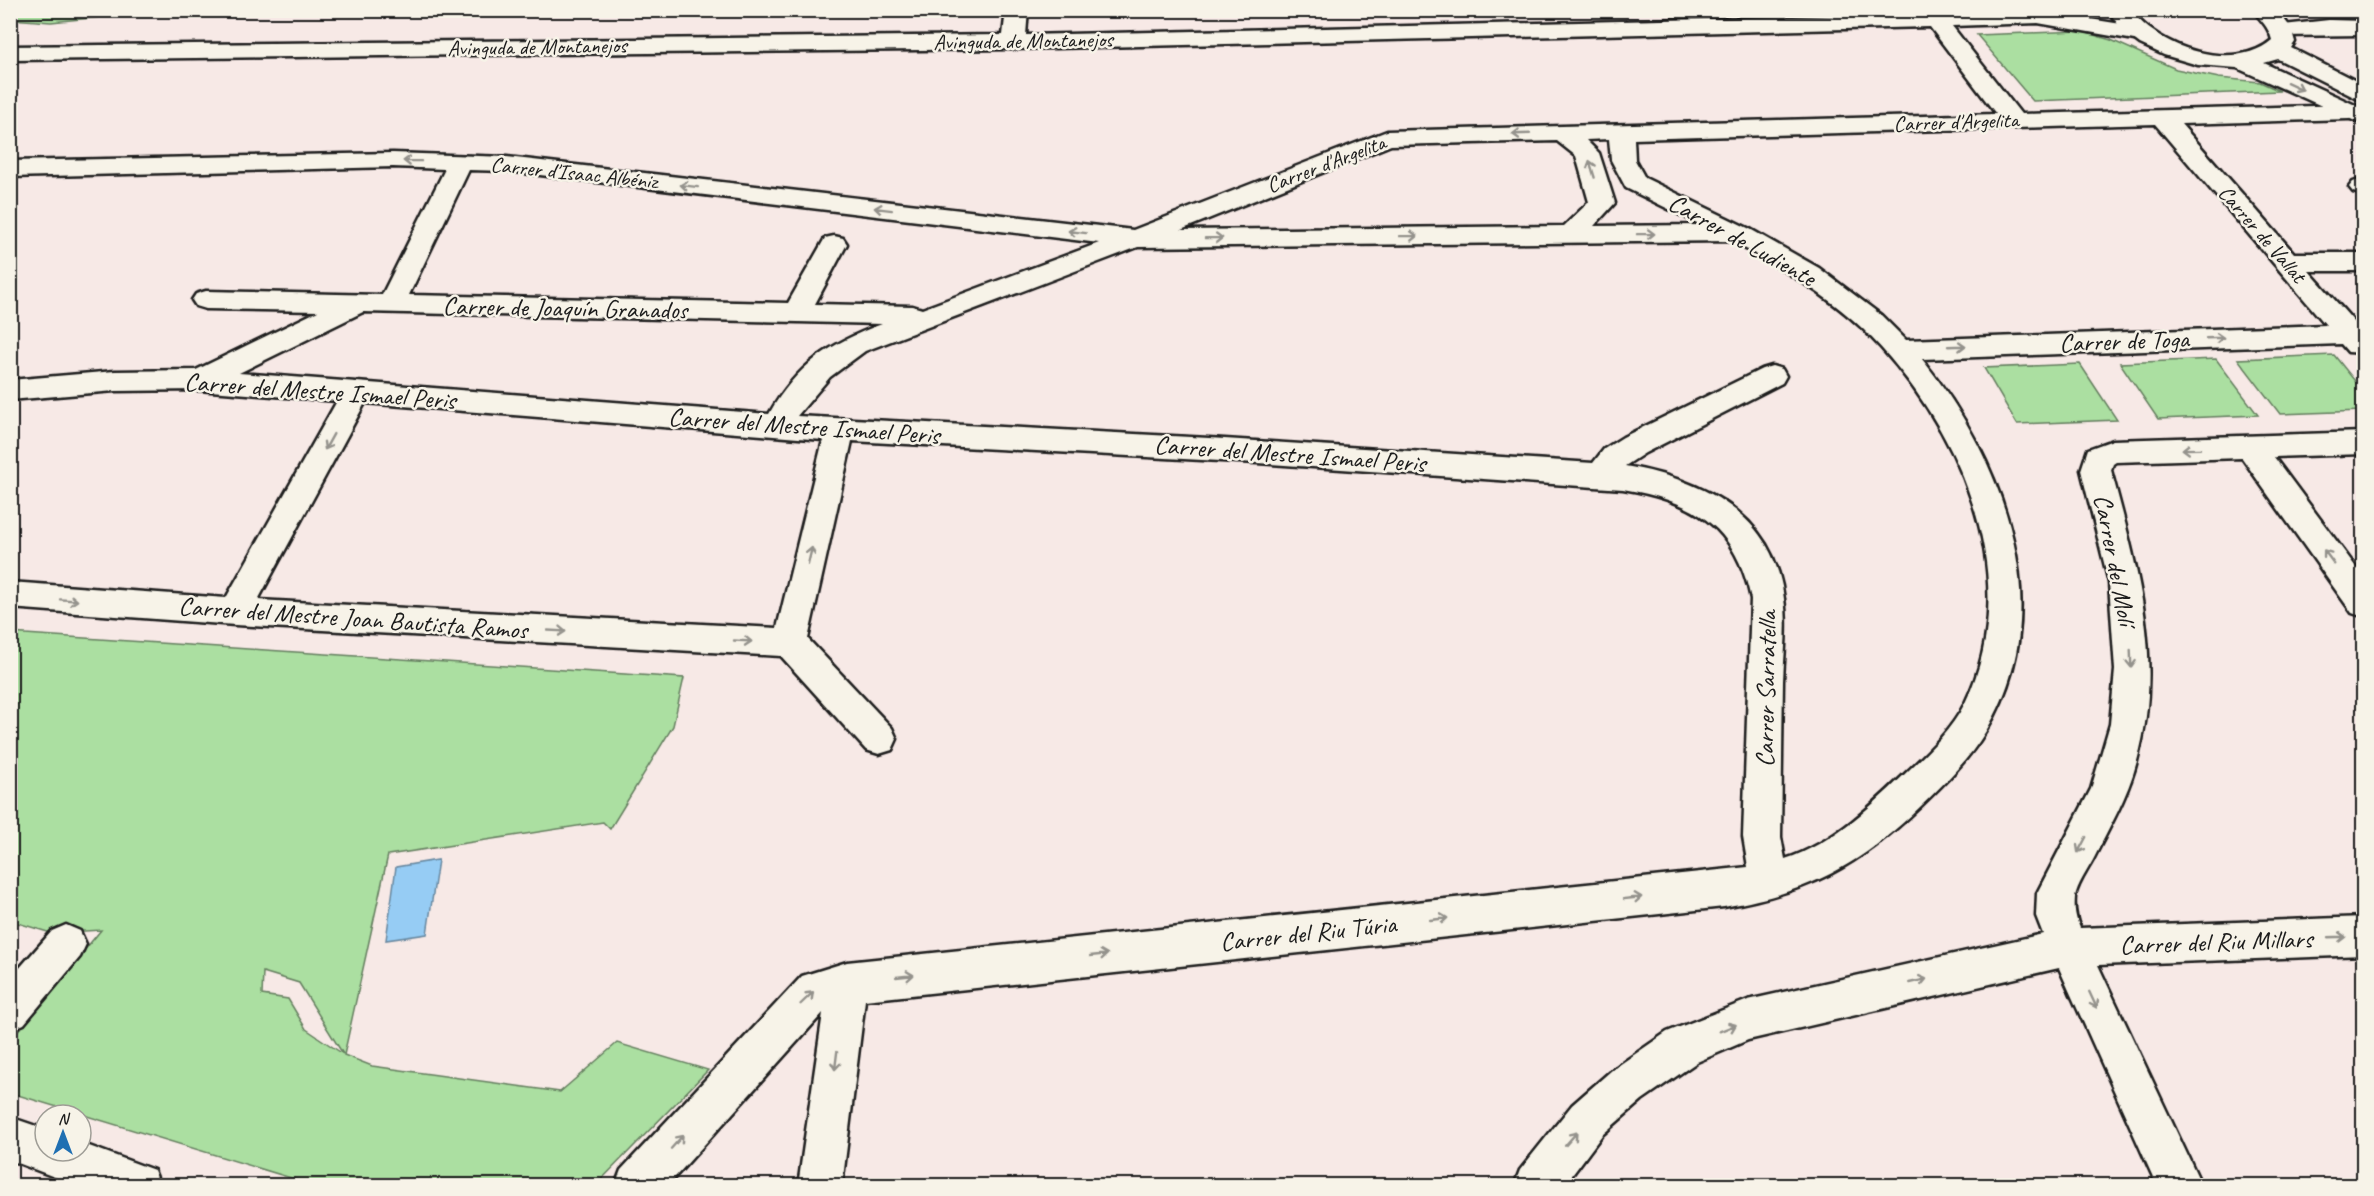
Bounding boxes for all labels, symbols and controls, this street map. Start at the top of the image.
street label: Avinguda de Montanejos [933,25,1115,57]
street label: Avinguda de Montanejos [447,31,629,63]
one-way arrow [2285,81,2303,93]
street label: Carrer d'Argelita [1893,106,2021,138]
street label: Carrer d'Argelita [1262,128,1391,200]
one-way arrow [1511,128,1531,140]
street label: Carrer d'Isaac Albéniz [489,150,661,196]
one-way arrow [402,155,422,167]
one-way arrow [1586,160,1597,179]
street label: Carrer de Vallat [2212,179,2314,291]
one-way arrow [680,180,700,191]
street label: Carrer de Ludiente [1663,186,1824,295]
one-way arrow [874,203,893,214]
one-way arrow [1067,226,1087,237]
one-way arrow [1636,228,1656,240]
one-way arrow [1399,230,1419,242]
one-way arrow [1204,232,1224,244]
street label: Carrer de Joaquín Granados [442,289,690,327]
street label: Carrer de Toga [2059,322,2191,360]
one-way arrow [2205,332,2225,344]
one-way arrow [1947,341,1967,352]
street label: Carrer del Mestre Ismael Peris [183,365,459,417]
street label: Carrer del Mestre Ismael Peris [667,400,943,452]
street label: Carrer del Mestre Ismael Peris [1153,428,1429,480]
one-way arrow [323,433,334,451]
one-way arrow [2182,443,2202,455]
street label: Carrer del Molí [2086,492,2145,633]
one-way arrow [805,546,817,565]
one-way arrow [2323,549,2335,565]
street label: Carrer del Mestre Joan Bautista Ramos [177,589,531,647]
one-way arrow [58,595,78,606]
street label: Carrer Sarratella [1748,608,1784,767]
one-way arrow [546,626,566,637]
one-way arrow [732,636,752,647]
one-way arrow [2126,649,2137,669]
one-way arrow [2076,836,2088,853]
one-way arrow [1622,892,1642,903]
street label: Carrer del Riu Túria [1218,907,1399,959]
one-way arrow [1428,913,1448,924]
street label: Carrer del Riu Millars [2119,922,2315,962]
one-way arrow [2326,931,2346,943]
one-way arrow [1088,949,1108,960]
one-way arrow [894,970,914,981]
one-way arrow [1908,975,1927,987]
one-way arrow [800,991,815,1005]
one-way arrow [2088,991,2100,1009]
one-way arrow [1719,1022,1737,1033]
one-way arrow [831,1050,842,1070]
north arrow [33,1103,93,1163]
text: N [58,1109,71,1129]
one-way arrow [1564,1132,1578,1147]
one-way arrow [669,1135,684,1150]

